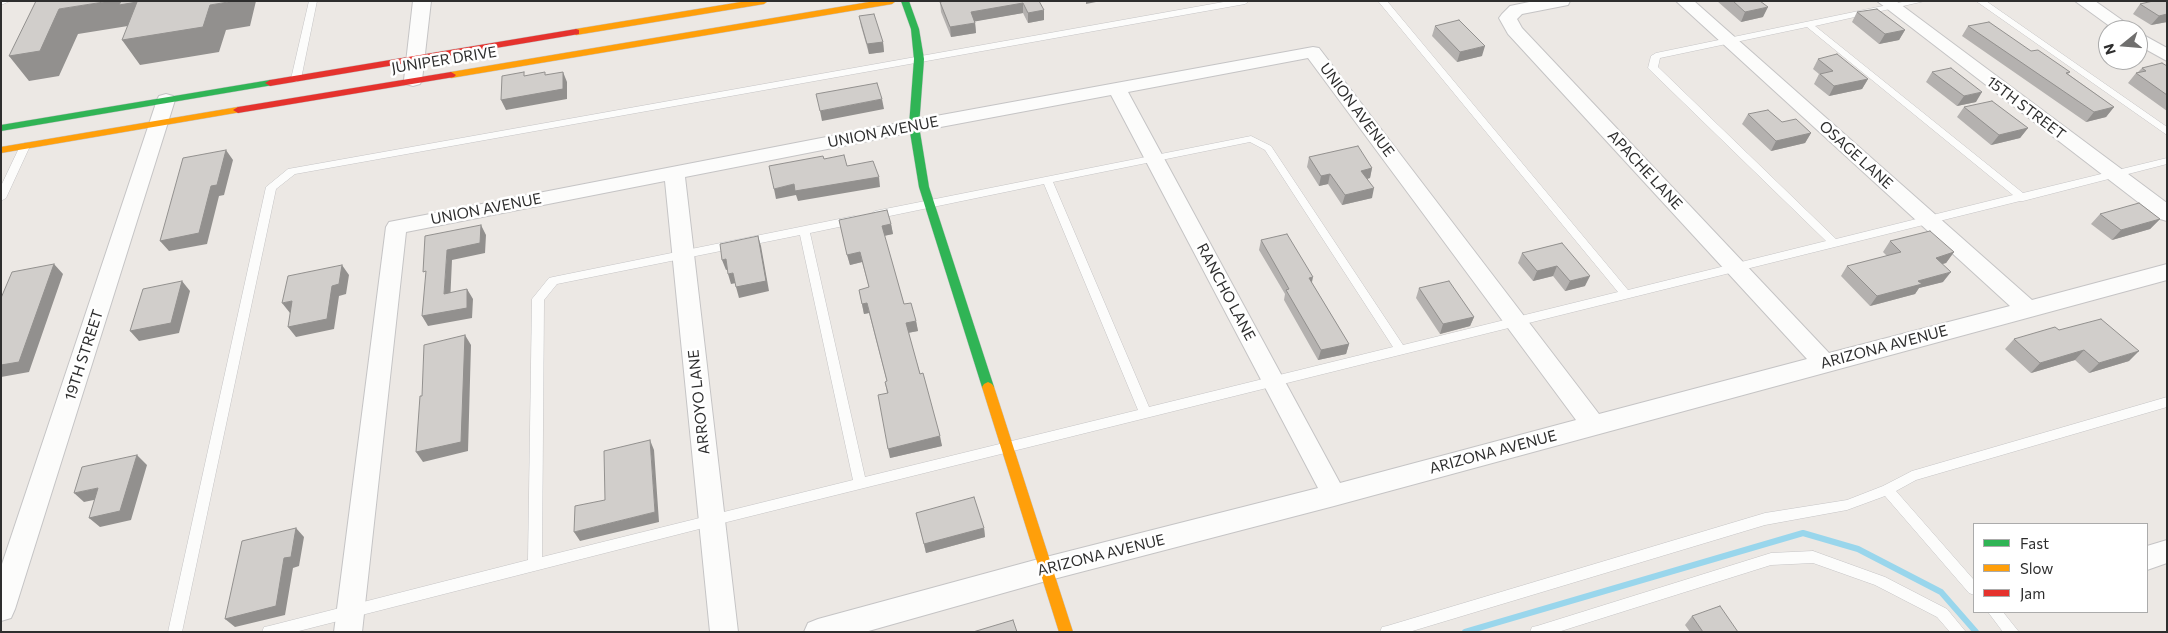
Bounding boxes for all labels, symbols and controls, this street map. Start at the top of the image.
north arrow [2098,20,2148,70]
text: N [2099,42,2119,57]
street label: JUNIPER DRIVE [390,43,498,77]
street label: UNION AVENUE [1316,60,1398,160]
street label: 15TH STREET [1983,73,2069,143]
street label: UNION AVENUE [826,112,940,152]
street label: OSAGE LANE [1815,117,1897,193]
street label: APACHE LANE [1604,127,1686,213]
street label: UNION AVENUE [429,189,543,229]
street label: RANCHO LANE [1193,240,1259,344]
street label: 19TH STREET [61,307,107,403]
street label: ARIZONA AVENUE [1818,321,1950,373]
street label: ARROYO LANE [685,349,713,455]
street label: ARIZONA AVENUE [1427,426,1559,478]
legend [1973,523,2148,613]
street label: ARIZONA AVENUE [1035,530,1167,580]
text: Fast [2020,534,2049,552]
text: Slow [2020,559,2053,577]
text: Jam [2020,584,2045,602]

